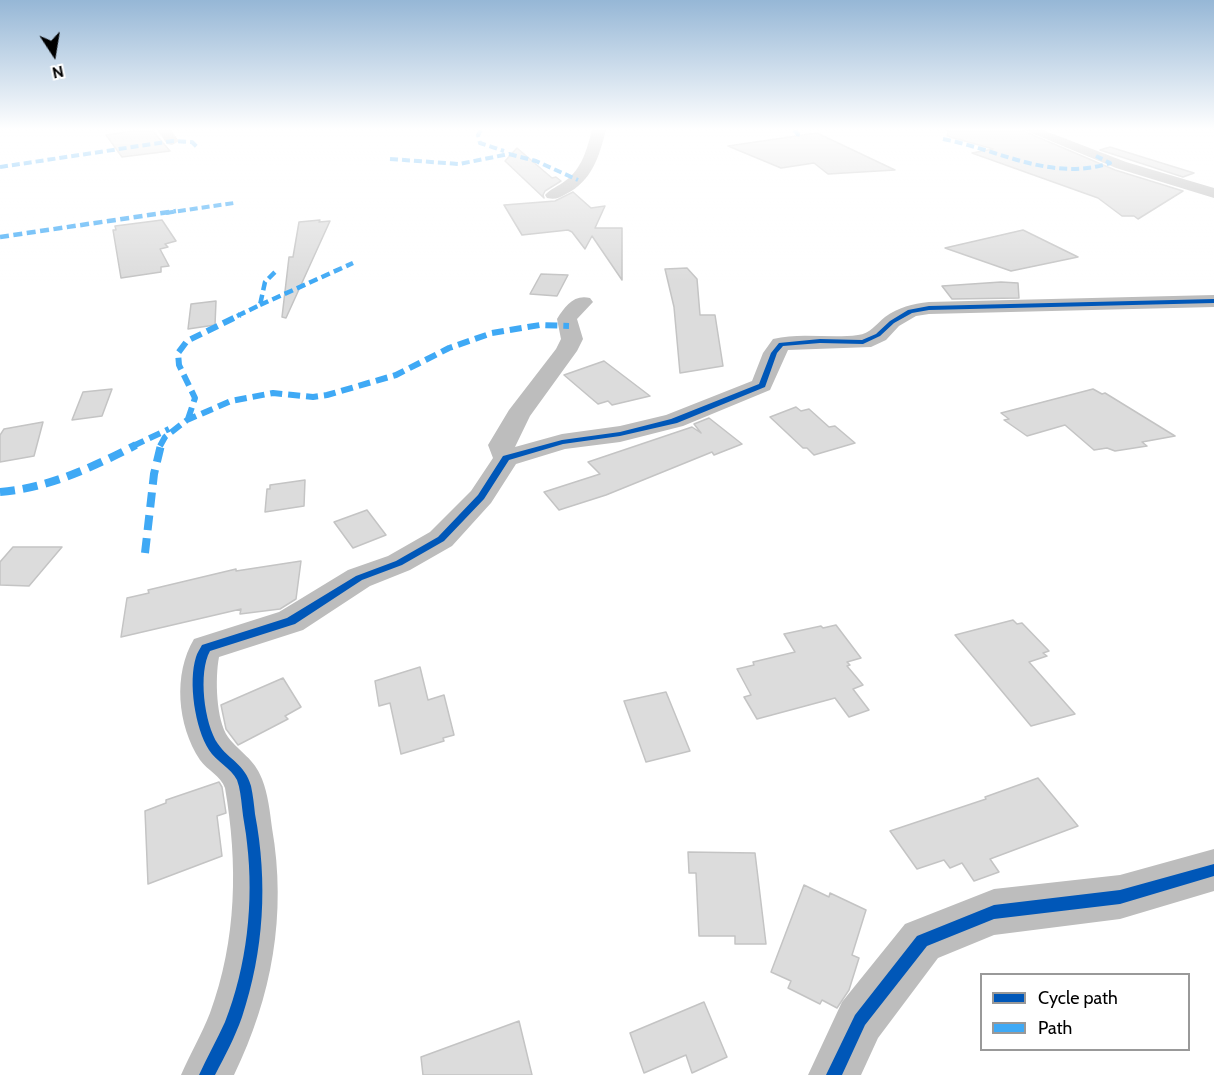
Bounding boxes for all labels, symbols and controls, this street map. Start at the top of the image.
north arrow [24,24,84,84]
text: N [50,62,65,83]
legend [980,973,1190,1051]
text: Cycle path [1038,987,1118,1009]
text: Path [1038,1017,1072,1039]

